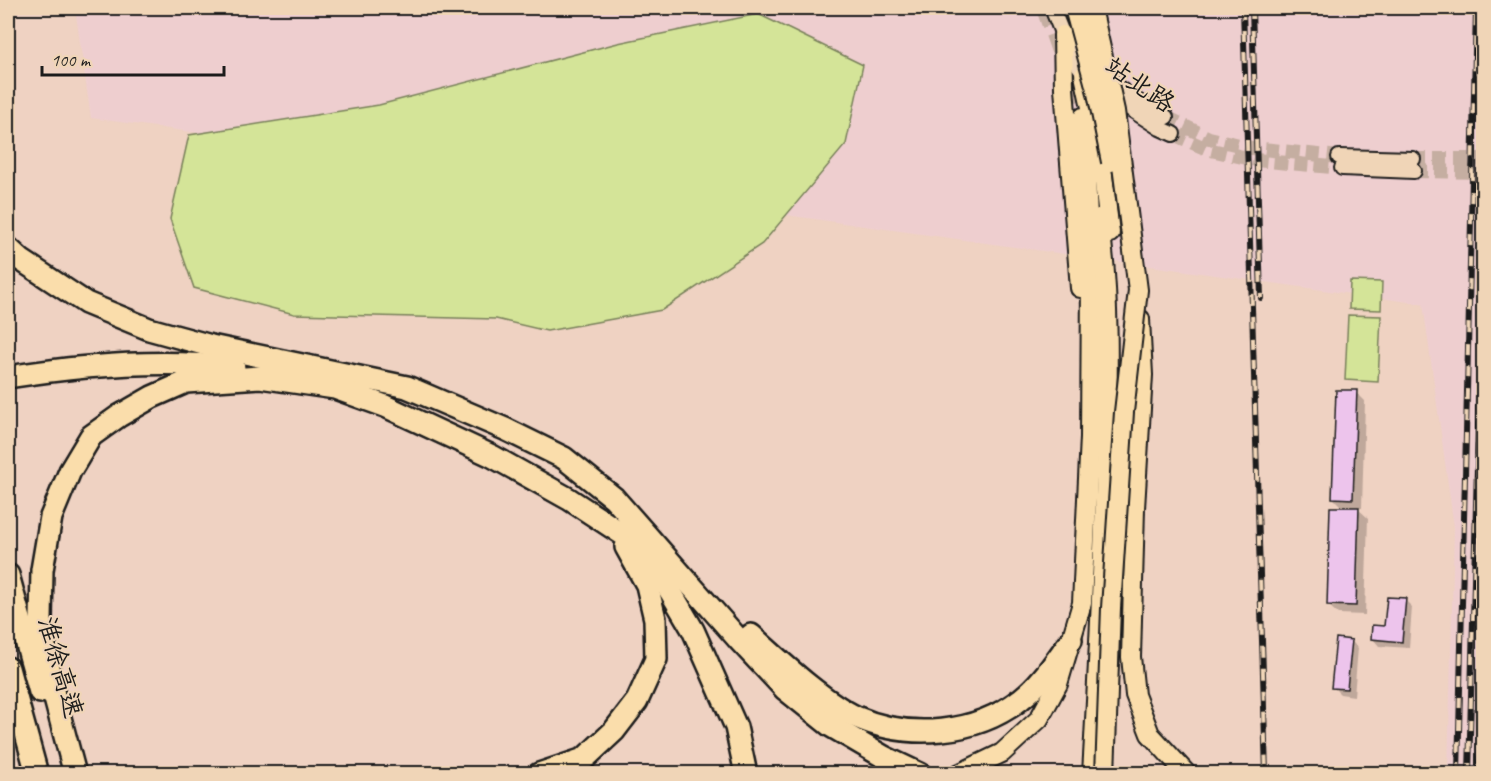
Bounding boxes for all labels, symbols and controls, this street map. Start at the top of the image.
scale bar [42,39,224,77]
text: 100 m [51,49,92,71]
street label: 站北路 [1098,49,1181,120]
street label: 淮徐高速 [30,613,91,722]

